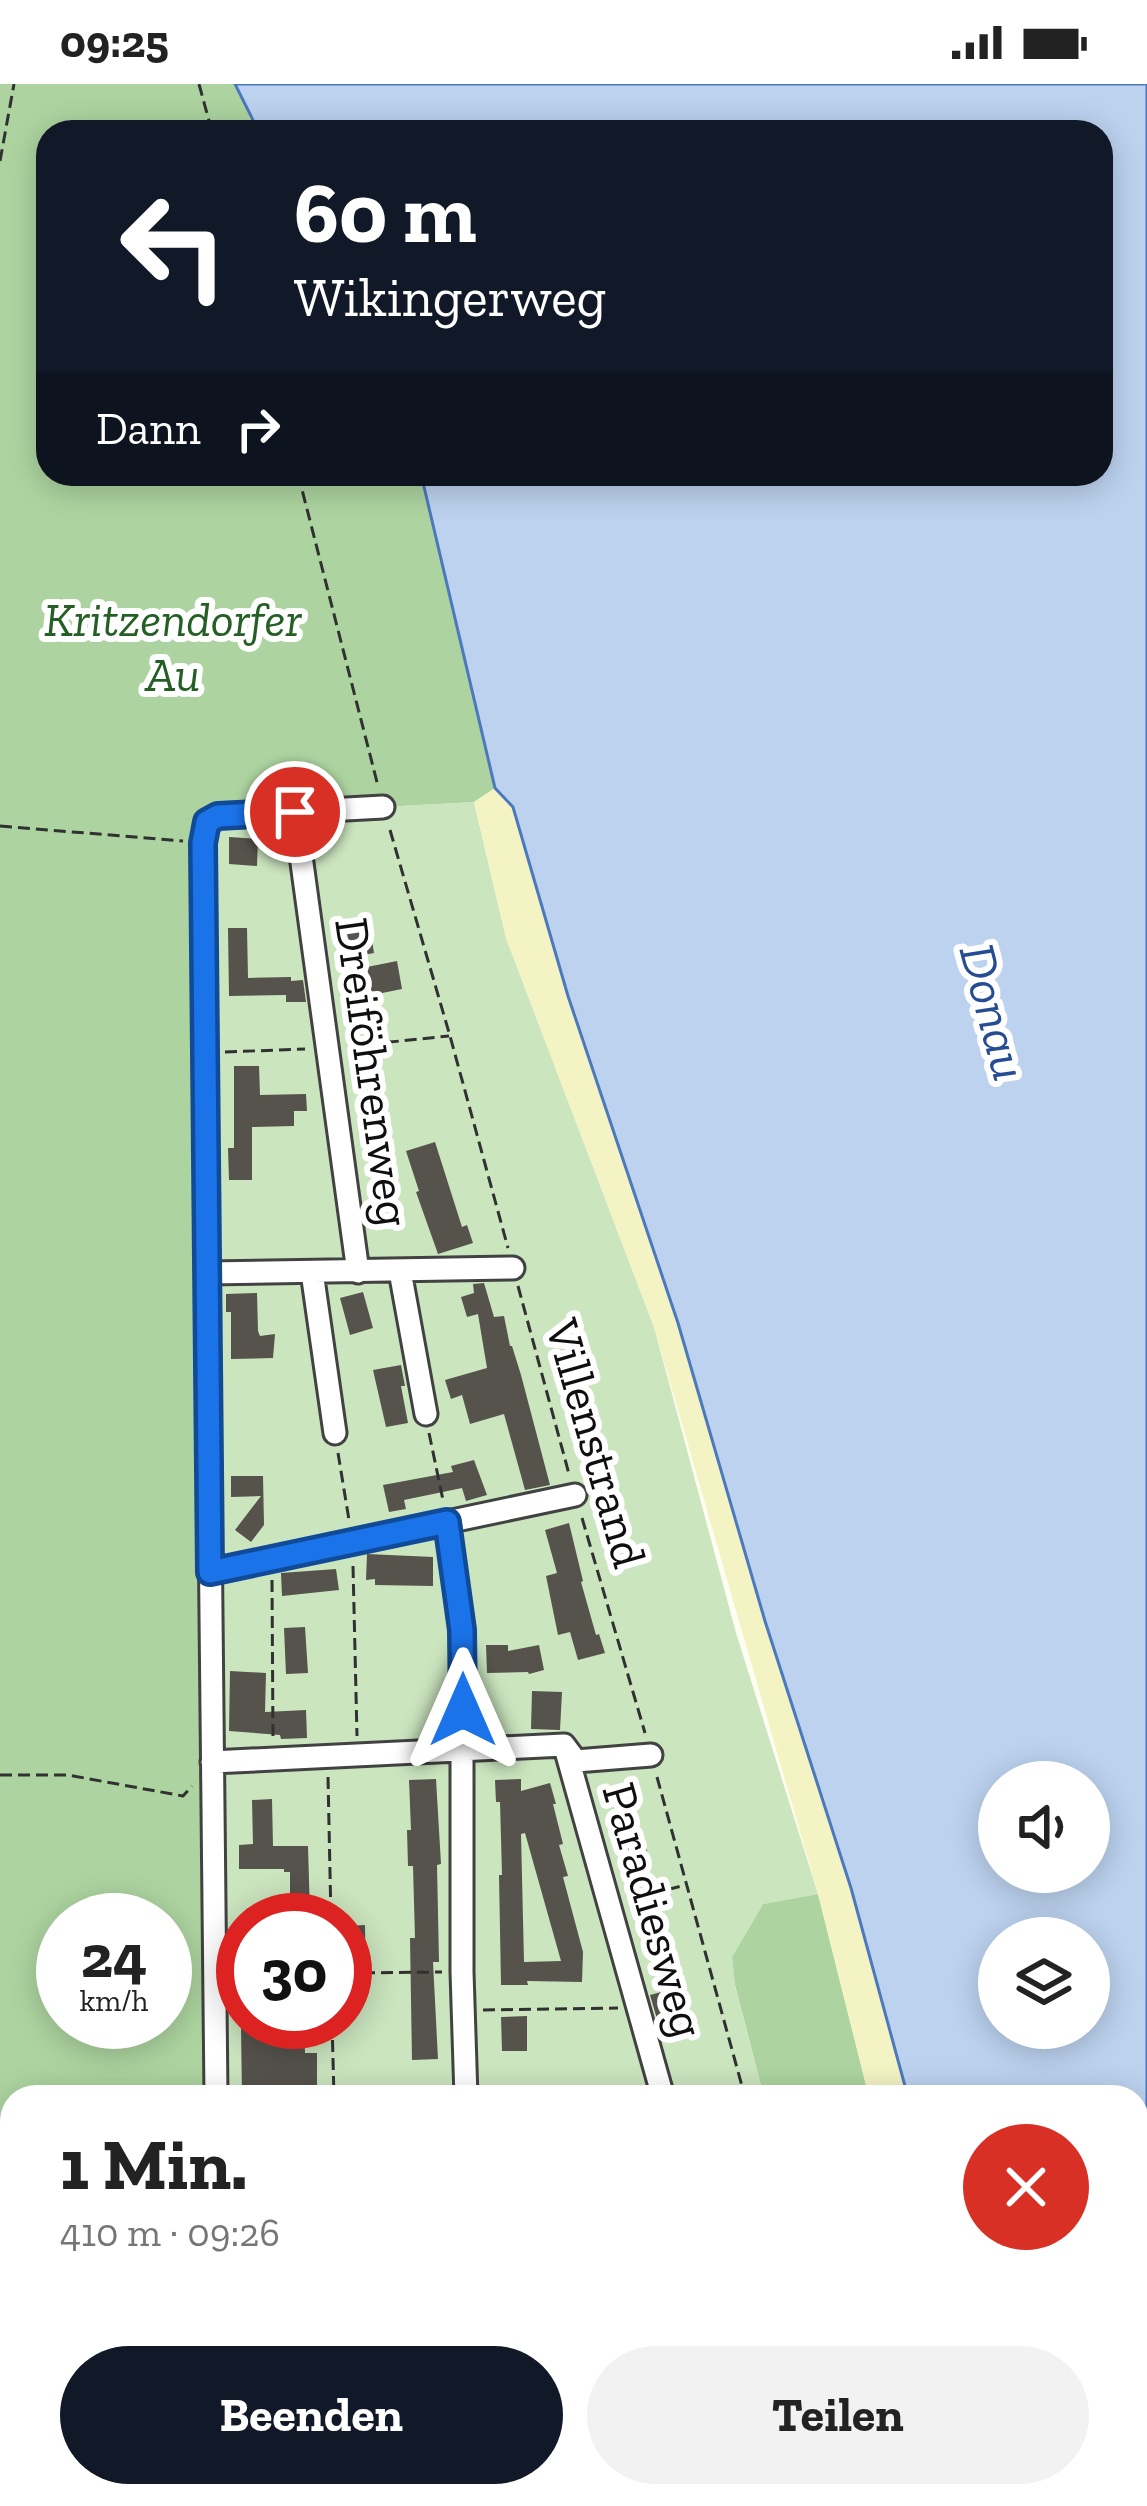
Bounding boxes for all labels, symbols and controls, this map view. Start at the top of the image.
text: 09:25 [60,15,169,69]
text: 60 m [294,163,477,264]
icon: left [96,168,252,324]
text: Wikingerweg [294,265,606,330]
icon: right [225,396,291,462]
text: Dann [96,402,201,456]
park label: Kritzendorfer Au [44,591,302,703]
pin [244,761,346,863]
icon: arrive [262,779,328,845]
street label: Dreiföhrenweg [323,914,423,1230]
water label: Donau [947,937,1041,1087]
street label: Villenstrand [533,1312,659,1574]
position arrow [400,1647,526,1773]
map controls [978,1761,1110,2049]
button: sound [978,1761,1110,1893]
street label: Paradiesweg [590,1776,718,2044]
speed limit sign: 30 [216,1893,372,2049]
button: layers [978,1917,1110,2049]
text: 24 [81,1920,147,1992]
text: km/h [80,1983,148,2019]
text: 1 Min. [60,2121,248,2207]
button: close [963,2124,1089,2250]
text: 410 m · 09:26 [60,2209,280,2256]
button: Beenden [60,2346,563,2484]
button: Teilen [587,2346,1089,2484]

